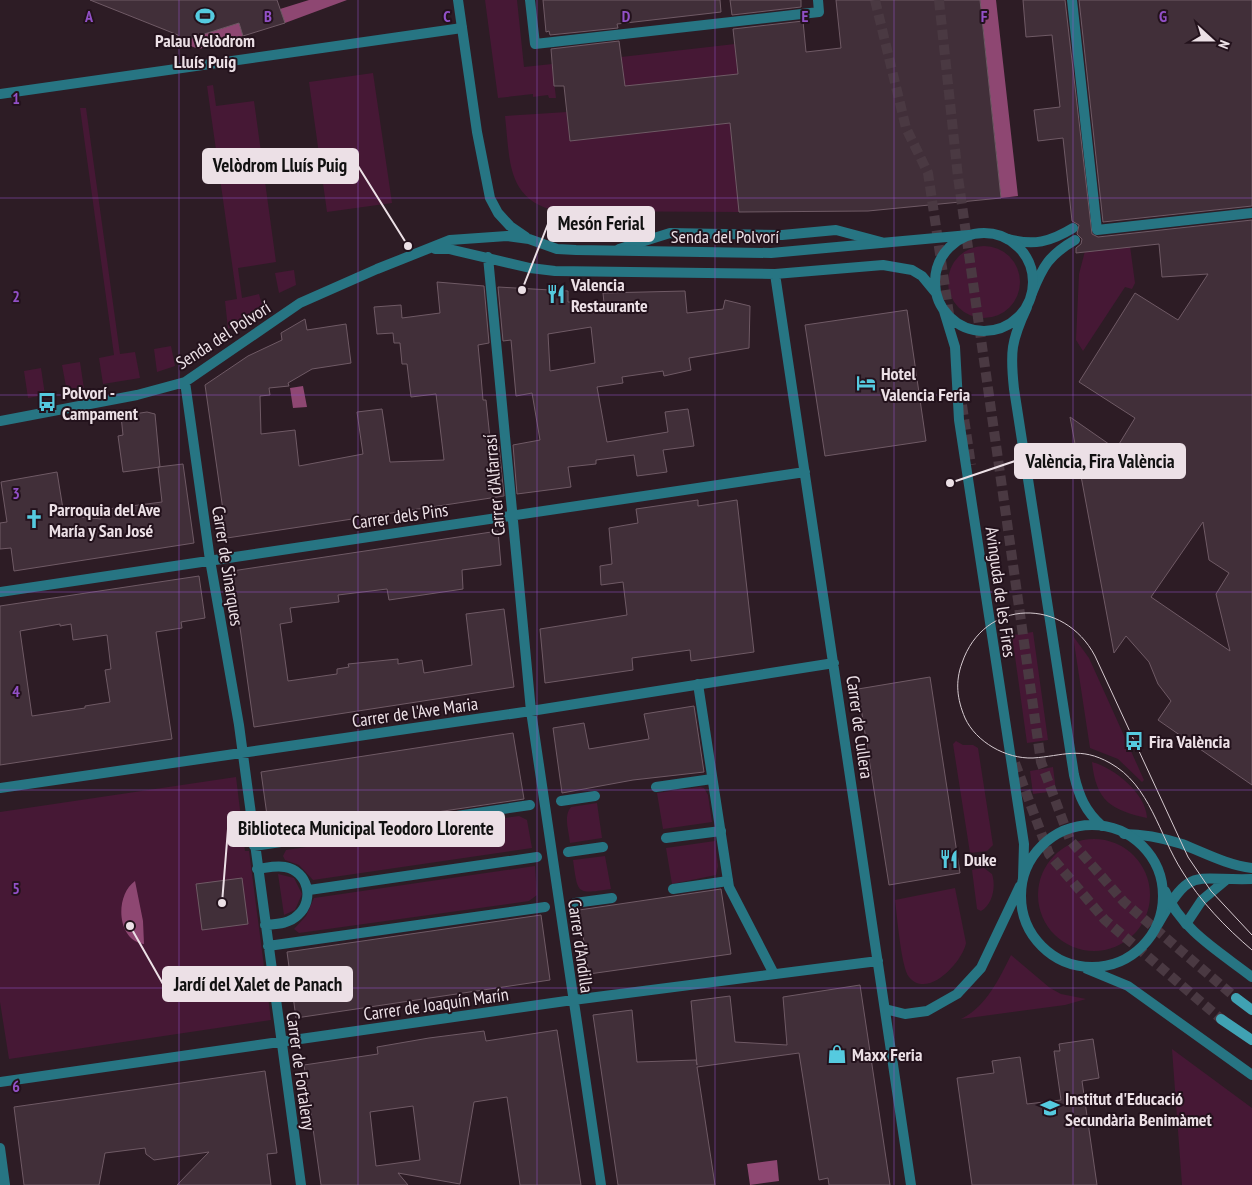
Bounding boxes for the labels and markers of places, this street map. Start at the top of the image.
sports icon: Palau Velòdrom Lluís Puig [194,5,216,27]
place label: Palau Velòdrom Lluís Puig [155,29,255,73]
callout: Velòdrom Lluís Puig [203,149,358,183]
callout: Mesón Ferial [548,207,654,241]
place label: Valencia Restaurante [570,273,648,317]
restaurant icon: Valencia Restaurante [545,283,567,305]
place label: Hotel Valencia Feria [880,362,970,406]
hotel icon: Hotel Valencia Feria [855,372,877,394]
place label: Polvorí - Campament [62,381,139,425]
bus stop icon: Polvorí - Campament [36,391,58,413]
callout: València, Fira València [1015,444,1185,478]
place label: Parroquia del Ave María y San José [49,498,161,542]
church icon: Parroquia del Ave María y San José [23,508,45,530]
bus stop icon: Fira València [1123,730,1145,752]
place label: Fira València [1149,730,1230,753]
callout: Biblioteca Municipal Teodoro Llorente [228,812,504,846]
restaurant icon: Duke [938,848,960,870]
place label: Duke [964,848,997,871]
callout: Jardí del Xalet de Panach [163,967,352,1001]
shop icon: Maxx Feria [826,1043,848,1065]
place label: Maxx Feria [852,1043,922,1066]
place label: Institut d'Educació Secundària Benimàmet [1065,1087,1213,1131]
school or university icon: Institut d'Educació Secundària Benimàmet [1039,1097,1061,1119]

